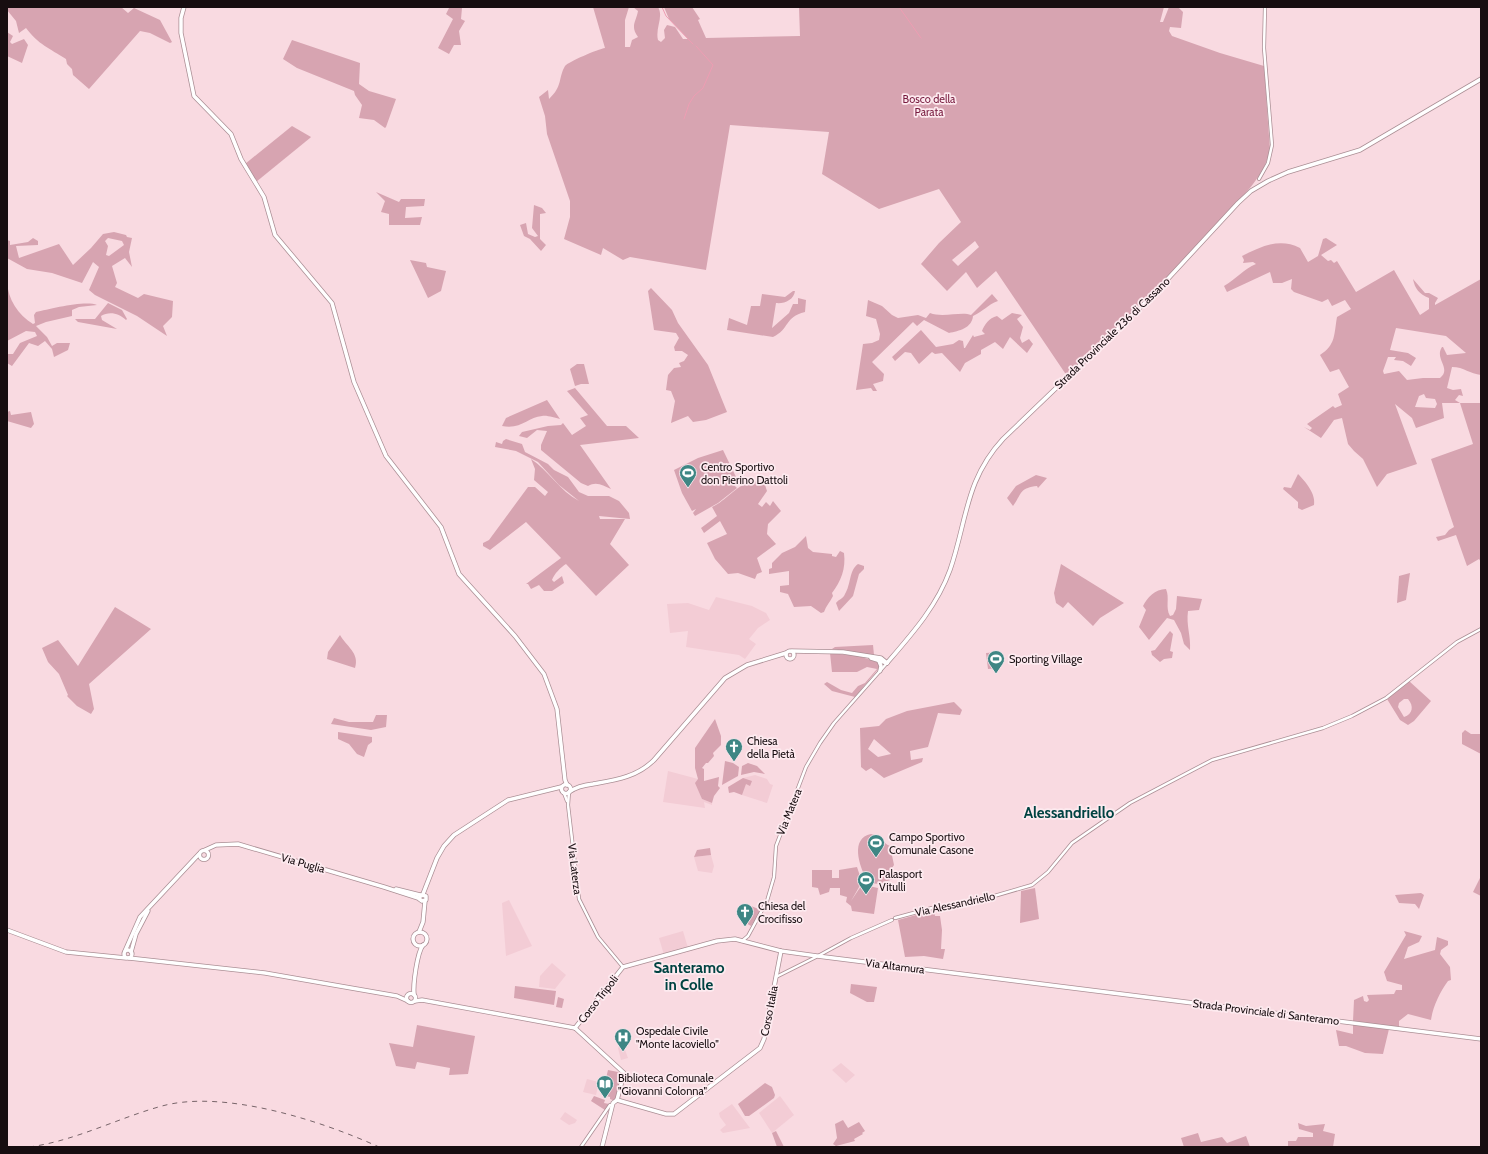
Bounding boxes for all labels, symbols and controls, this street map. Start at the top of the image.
park label: Bosco della Parata [903,92,956,119]
street label: Strada Provinciale 236 di Cassano [1051,274,1173,392]
place label: Centro Sportivo don Pierino Dattoli [701,460,788,487]
sports icon: Centro Sportivo don Pierino Dattoli [678,463,698,488]
sports icon: Sporting Village [986,649,1006,674]
place label: Sporting Village [1009,652,1083,666]
place label: Chiesa della Pietà [747,734,796,761]
church icon: Chiesa della Pietà [724,737,744,762]
street label: Via Matera [773,786,805,837]
district label: Alessandriello [1024,804,1115,822]
place label: Campo Sportivo Comunale Casone [889,830,974,857]
sports icon: Campo Sportivo Comunale Casone [866,833,886,858]
street label: Via Laterza [565,843,585,896]
street label: Via Puglia [279,850,327,876]
place label: Palasport Vitulli [879,867,923,894]
sports icon: Palasport Vitulli [856,870,876,895]
street label: Via Alessandriello [914,889,996,919]
place label: Chiesa del Crocifisso [758,899,806,926]
church icon: Chiesa del Crocifisso [735,902,755,927]
street label: Via Altamura [865,955,926,977]
district label: Santeramo in Colle [653,959,725,994]
street label: Corso Tripoli [575,972,621,1026]
street label: Corso Italia [757,984,781,1037]
street label: Strada Provinciale di Santeramo [1192,996,1340,1028]
place label: Ospedale Civile "Monte Iacoviello" [636,1024,719,1051]
hospital icon: Ospedale Civile "Monte Iacoviello" [613,1027,633,1052]
place label: Biblioteca Comunale "Giovanni Colonna" [618,1071,714,1098]
library icon: Biblioteca Comunale "Giovanni Colonna" [595,1074,615,1099]

